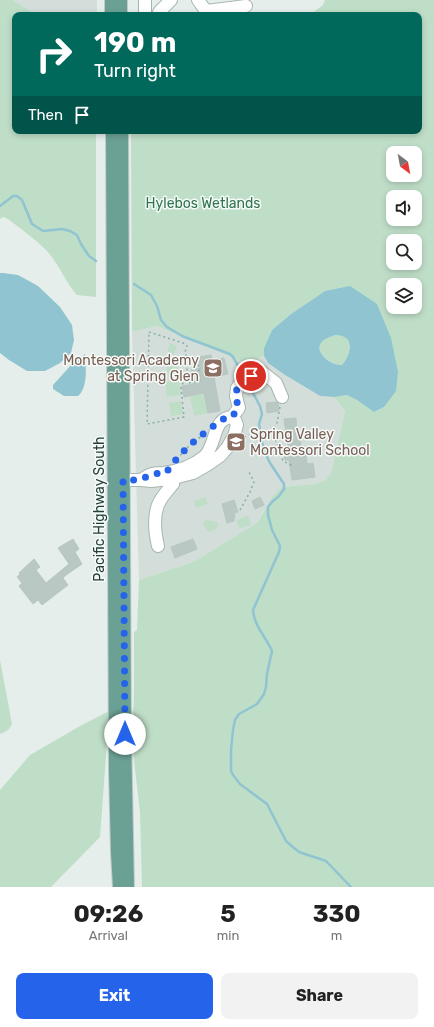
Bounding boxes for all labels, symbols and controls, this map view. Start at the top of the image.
text: 190 m [94,26,177,59]
icon: right [28,28,80,80]
text: Turn right [94,60,176,82]
icon: arrive [71,104,93,126]
text: Then [28,106,63,124]
north arrow [386,146,422,182]
map controls [386,146,422,314]
button: sound [386,190,422,226]
park label: Hylebos Wetlands [146,195,260,212]
button: search [386,234,422,270]
button: layers [386,278,422,314]
place label: Montessori Academy at Spring Glen [63,352,199,385]
school or university icon: Montessori Academy at Spring Glen [202,357,224,379]
pin [234,359,268,393]
icon: arrive [240,365,262,387]
place label: Spring Valley Montessori School [250,426,370,459]
school or university icon: Spring Valley Montessori School [225,431,247,453]
street label: Pacific Highway South [91,436,108,582]
position arrow [104,713,146,755]
text: 09:26 [73,900,143,928]
text: 5 [220,900,236,928]
text: 330 [313,900,361,928]
text: Arrival [89,928,128,943]
text: min [217,928,239,943]
text: m [331,928,342,943]
button: Exit [16,973,213,1019]
button: Share [221,973,418,1019]

